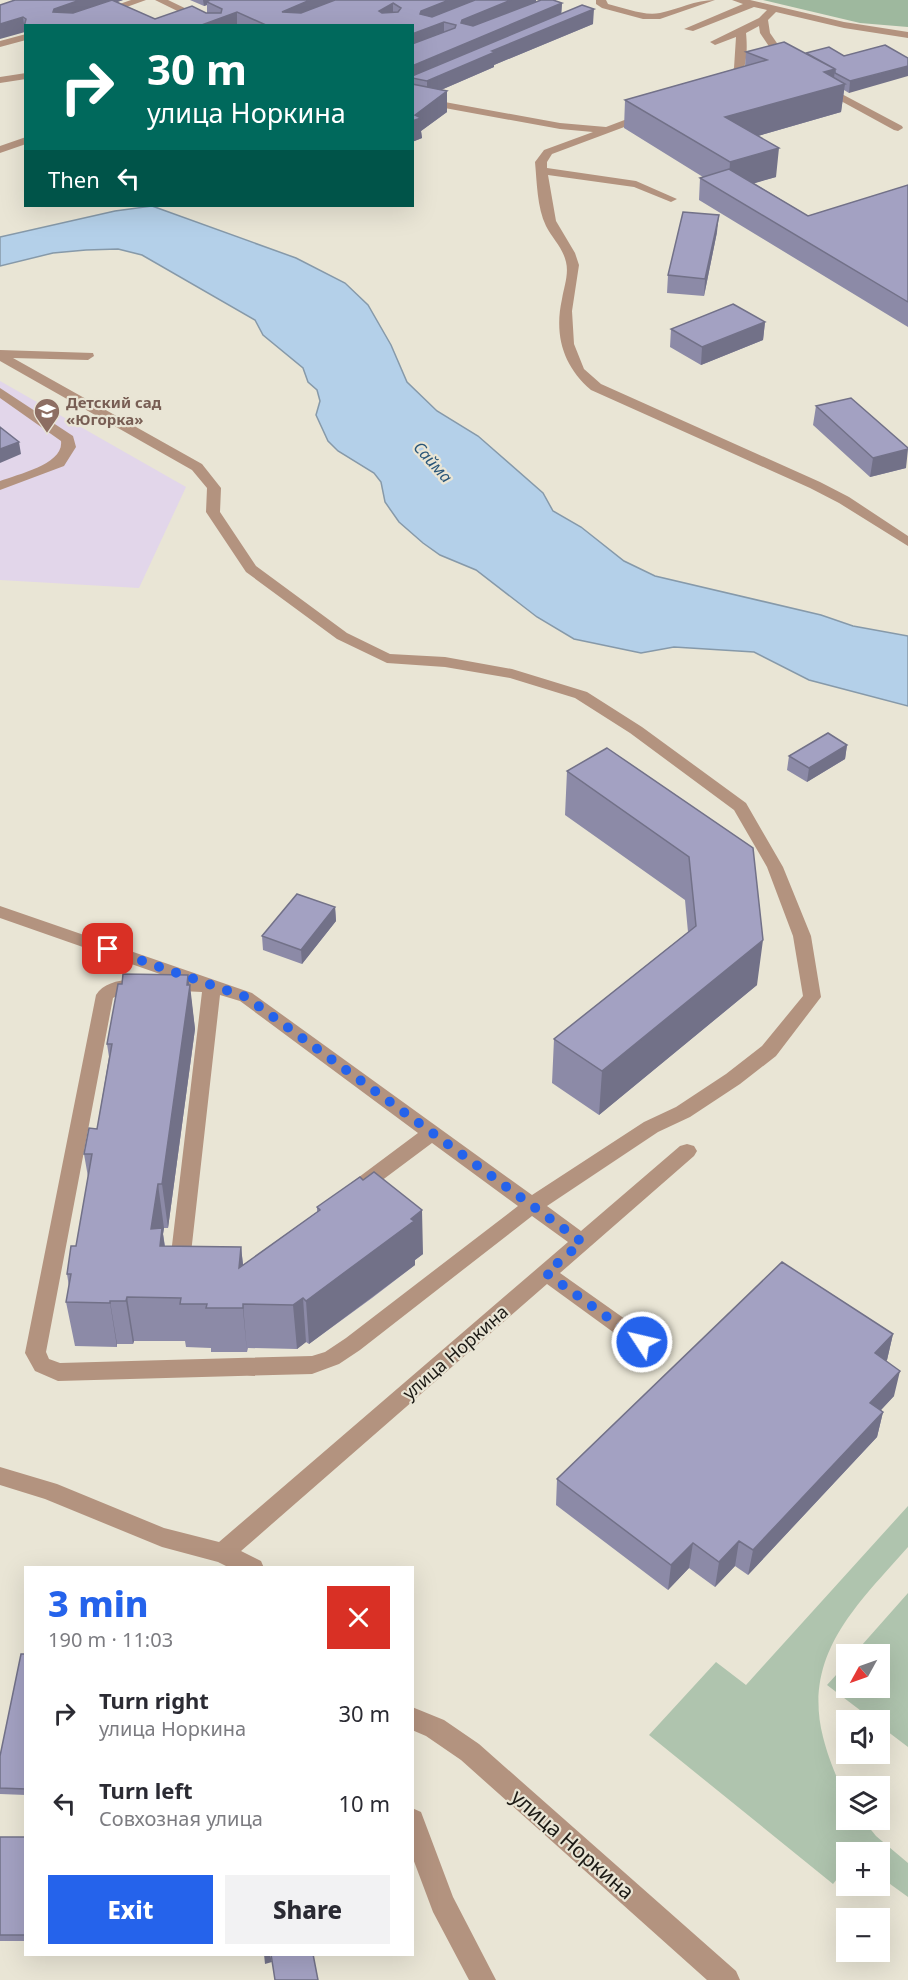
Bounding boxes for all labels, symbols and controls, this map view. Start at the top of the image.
text: 30 m [147,40,247,97]
icon: right [48,48,126,126]
text: улица Норкина [147,94,346,131]
icon: left [112,162,145,195]
text: Then [48,164,100,194]
place label: Детский сад «Югорка» [66,392,162,429]
school or university icon: Детский сад «Югорка» [32,396,62,434]
water label: Сайма [409,437,457,487]
pin [82,923,133,974]
icon: arrive [91,932,124,965]
street label: улица Норкина [397,1299,513,1405]
position arrow [610,1310,674,1374]
text: 3 min [48,1579,149,1628]
button: close [327,1586,390,1649]
text: 190 m · 11:03 [48,1626,173,1653]
north arrow [836,1644,890,1698]
map controls [836,1644,890,1962]
text: Turn right [99,1685,209,1715]
icon: right [48,1697,81,1730]
text: 30 m [339,1698,390,1728]
button: sound [836,1710,890,1764]
text: улица Норкина [99,1715,246,1742]
text: Turn left [99,1775,193,1805]
button: layers [836,1776,890,1830]
street label: улица Норкина [505,1783,641,1905]
icon: left [48,1787,81,1820]
text: 10 m [339,1788,390,1818]
text: Совхозная улица [99,1805,263,1832]
button: + [836,1842,890,1896]
button: Exit [48,1875,213,1944]
button: Share [225,1875,390,1944]
button: − [836,1908,890,1962]

